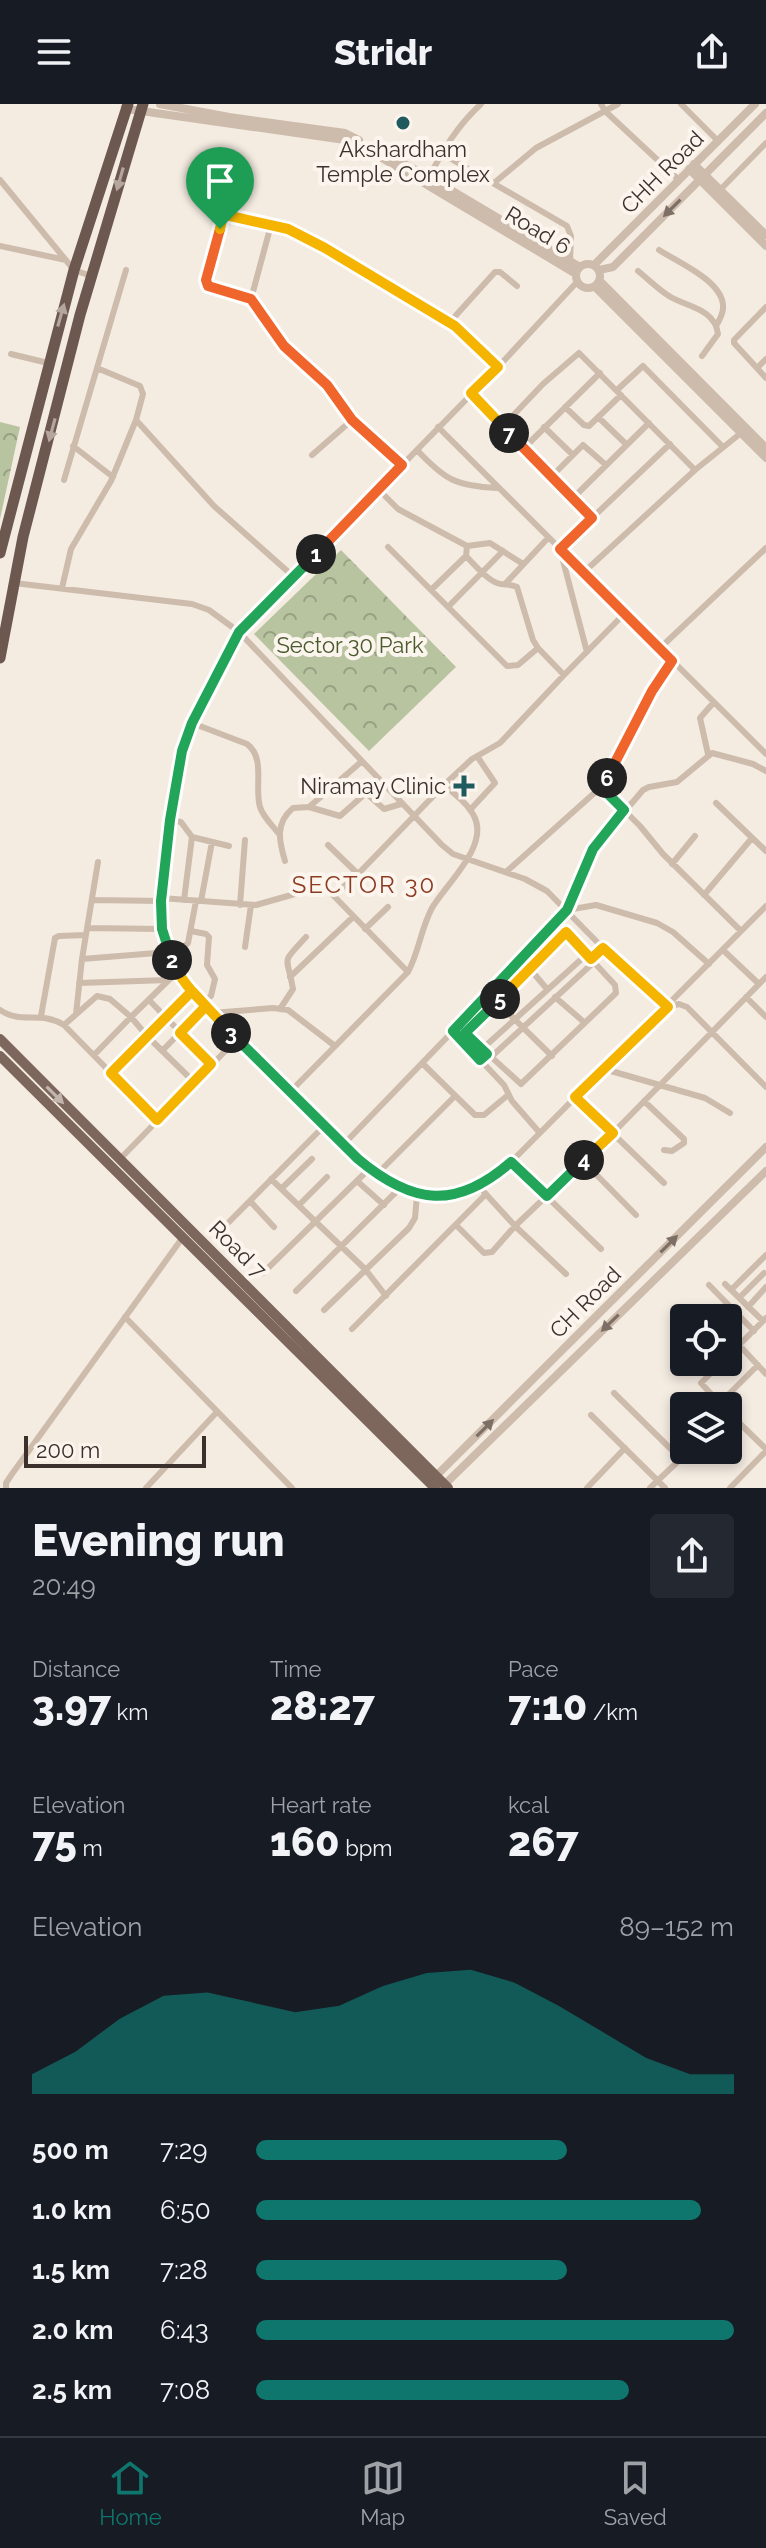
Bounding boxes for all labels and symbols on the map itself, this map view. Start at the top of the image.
marker: Akshardham Temple Complex [394,114,412,132]
street label: CHH Road [615,125,709,219]
place label: Akshardham Temple Complex [316,136,490,187]
pin [186,147,254,229]
one-way arrow [113,166,125,191]
one-way arrow [663,198,682,217]
street label: Road 6 [501,200,575,260]
one-way arrow [55,303,68,327]
pin: 7 [489,413,529,453]
one-way arrow [46,417,58,442]
pin: 1 [296,534,336,574]
park label: Sector 30 Park [276,632,424,658]
pin: 6 [587,758,627,798]
place label: Niramay Clinic [300,773,446,799]
marker: Niramay Clinic [453,775,475,797]
district label: SECTOR 30 [292,870,436,899]
pin: 2 [152,940,192,980]
pin: 5 [480,979,520,1019]
pin: 3 [211,1013,251,1053]
one-way arrow [45,1085,64,1104]
pin: 4 [564,1140,604,1180]
street label: Road 7 [204,1215,272,1283]
one-way arrow [659,1235,677,1254]
street label: CH Road [544,1261,626,1343]
one-way arrow [601,1313,620,1332]
one-way arrow [475,1418,494,1437]
scale bar [24,1432,206,1468]

